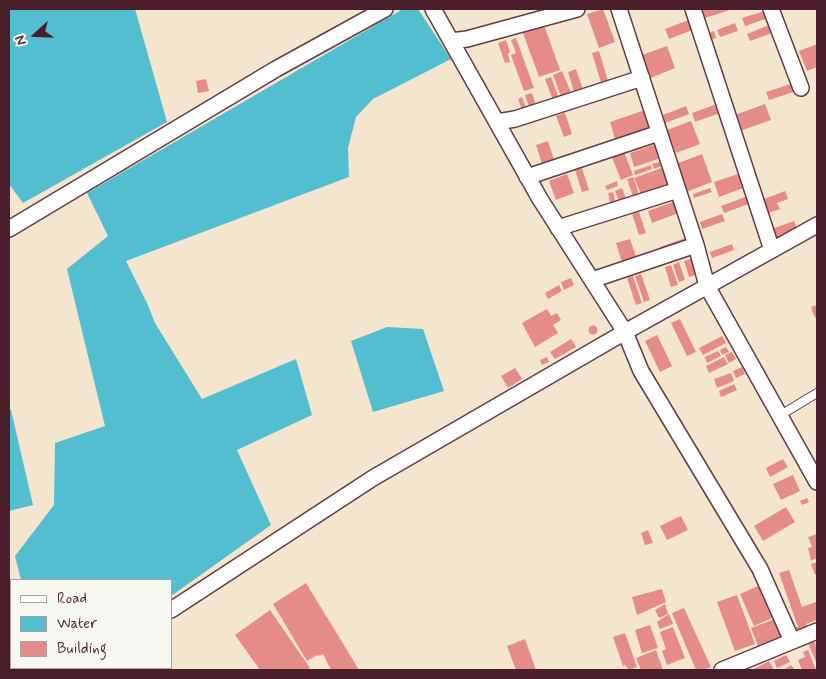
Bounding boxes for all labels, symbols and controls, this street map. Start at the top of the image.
north arrow [10,10,60,60]
text: N [11,33,31,48]
legend [10,579,172,669]
text: Road [57,589,87,609]
text: Water [57,614,97,634]
text: Building [57,639,107,659]

